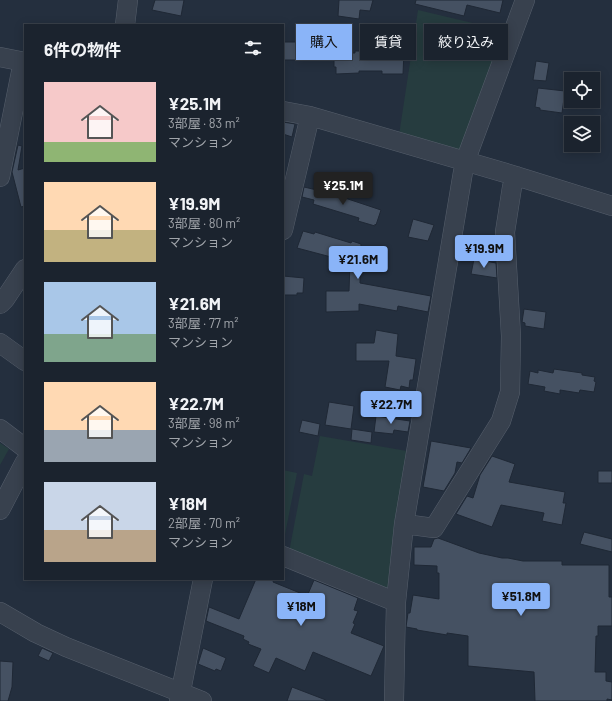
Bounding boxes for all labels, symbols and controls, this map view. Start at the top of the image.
chip: 購入 [296,24,352,60]
chip: 賃貸 [360,24,416,60]
chip: 絞り込み [424,24,508,60]
icon: filters [242,37,264,59]
text: 6件の物件 [44,39,121,59]
map controls [564,72,600,152]
button: locate [564,72,600,108]
text: ¥25.1M [168,93,221,113]
icon: home [76,98,124,146]
text: 3部屋 · 83 m² [168,115,240,131]
button: layers [564,116,600,152]
text: マンション [168,134,233,150]
pin: ¥25.1M [310,172,376,206]
text: ¥25.1M [323,177,363,193]
text: ¥19.9M [168,193,220,213]
icon: home [76,198,124,246]
text: 3部屋 · 80 m² [168,215,240,231]
text: マンション [168,234,233,250]
pin: ¥19.9M [451,235,517,269]
text: ¥19.9M [464,240,504,256]
pin: ¥21.6M [325,246,391,280]
text: ¥21.6M [338,251,378,267]
text: ¥21.6M [168,293,221,313]
icon: home [76,298,124,346]
text: 3部屋 · 77 m² [168,315,239,331]
text: マンション [168,334,233,350]
pin: ¥22.7M [358,391,424,425]
text: ¥22.7M [168,393,224,413]
text: ¥22.7M [370,396,412,412]
icon: home [76,398,124,446]
text: 3部屋 · 98 m² [168,415,240,431]
text: マンション [168,434,233,450]
text: ¥18M [168,493,207,513]
icon: home [76,498,124,546]
text: 2部屋 · 70 m² [168,515,240,531]
text: マンション [168,534,233,550]
pin: ¥51.8M [488,583,554,617]
text: ¥51.8M [501,588,541,604]
pin: ¥18M [277,593,325,627]
text: ¥18M [286,598,316,614]

